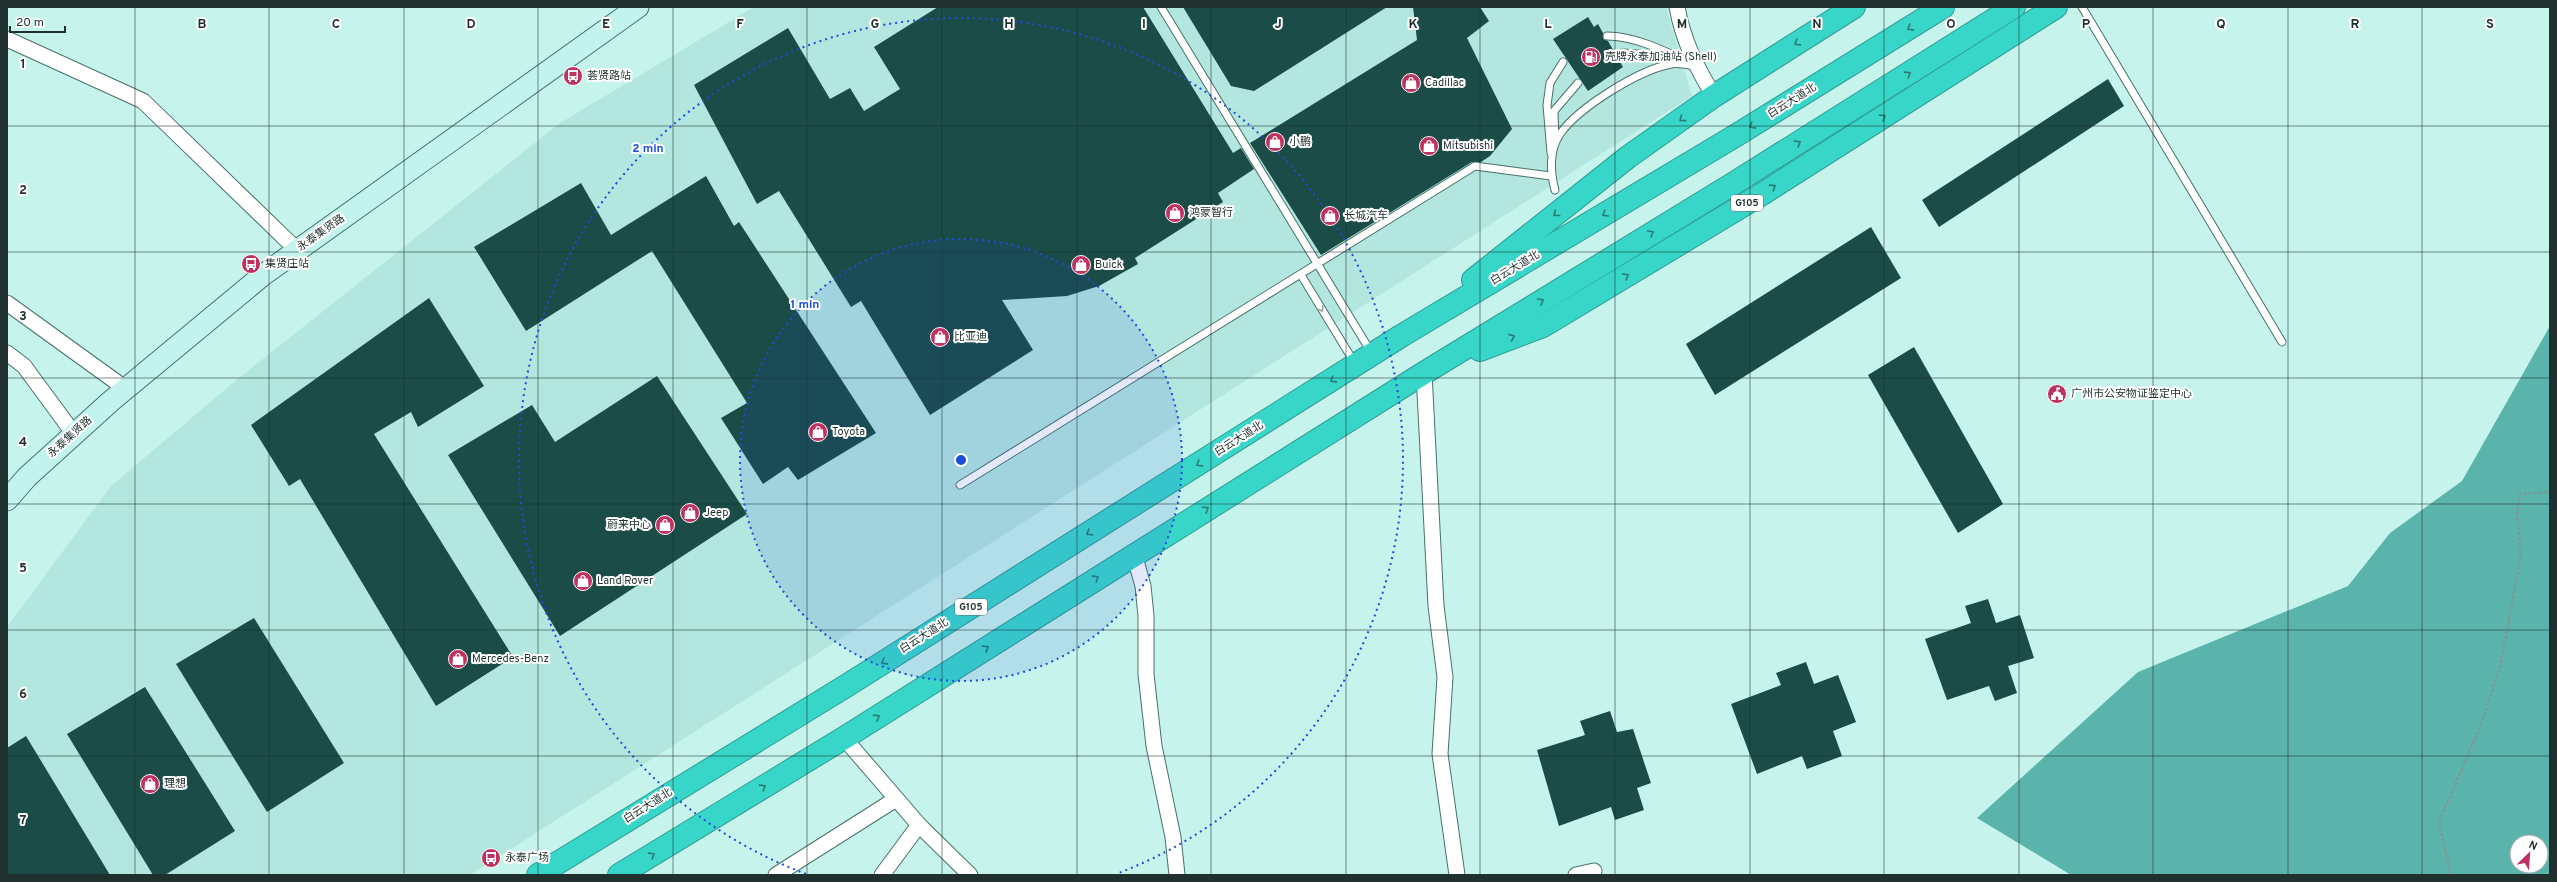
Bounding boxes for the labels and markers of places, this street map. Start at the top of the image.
fuel station icon: 壳牌永泰加油站 (Shell) [1580,46,1602,68]
place label: 壳牌永泰加油站 (Shell) [1605,50,1717,64]
bus stop icon: 荟贤路站 [562,65,584,87]
place label: 荟贤路站 [587,69,631,83]
shop icon: Cadillac [1400,72,1422,94]
place label: Cadillac [1425,76,1464,90]
shop icon: 小鹏 [1264,131,1286,153]
place label: 小鹏 [1289,135,1311,149]
shop icon: Mitsubishi [1418,135,1440,157]
place label: Mitsubishi [1443,139,1493,153]
shop icon: 鸿蒙智行 [1164,202,1186,224]
shop icon: 长城汽车 [1319,205,1341,227]
place label: 鸿蒙智行 [1189,206,1233,220]
place label: 长城汽车 [1344,209,1388,223]
bus stop icon: 集贤庄站 [240,253,262,275]
shop icon: Buick [1070,254,1092,276]
place label: 集贤庄站 [265,257,309,271]
place label: Buick [1095,258,1123,272]
shop icon: 比亚迪 [929,326,951,348]
place label: 比亚迪 [954,330,987,344]
public building icon: 广州市公安物证鉴定中心 [2046,383,2068,405]
place label: 广州市公安物证鉴定中心 [2071,387,2192,401]
shop icon: Toyota [807,421,829,443]
place label: Toyota [832,425,865,439]
centre of rings [954,453,968,467]
shop icon: Jeep [679,502,701,524]
place label: Jeep [704,506,728,520]
shop icon: 蔚来中心 [654,514,676,536]
place label: 蔚来中心 [607,518,651,532]
shop icon: Land Rover [572,570,594,592]
place label: Land Rover [597,574,654,588]
shop icon: Mercedes-Benz [447,648,469,670]
place label: Mercedes-Benz [472,652,549,666]
shop icon: 理想 [139,773,161,795]
place label: 理想 [164,777,186,791]
bus stop icon: 永泰广场 [480,847,502,869]
place label: 永泰广场 [505,851,549,865]

